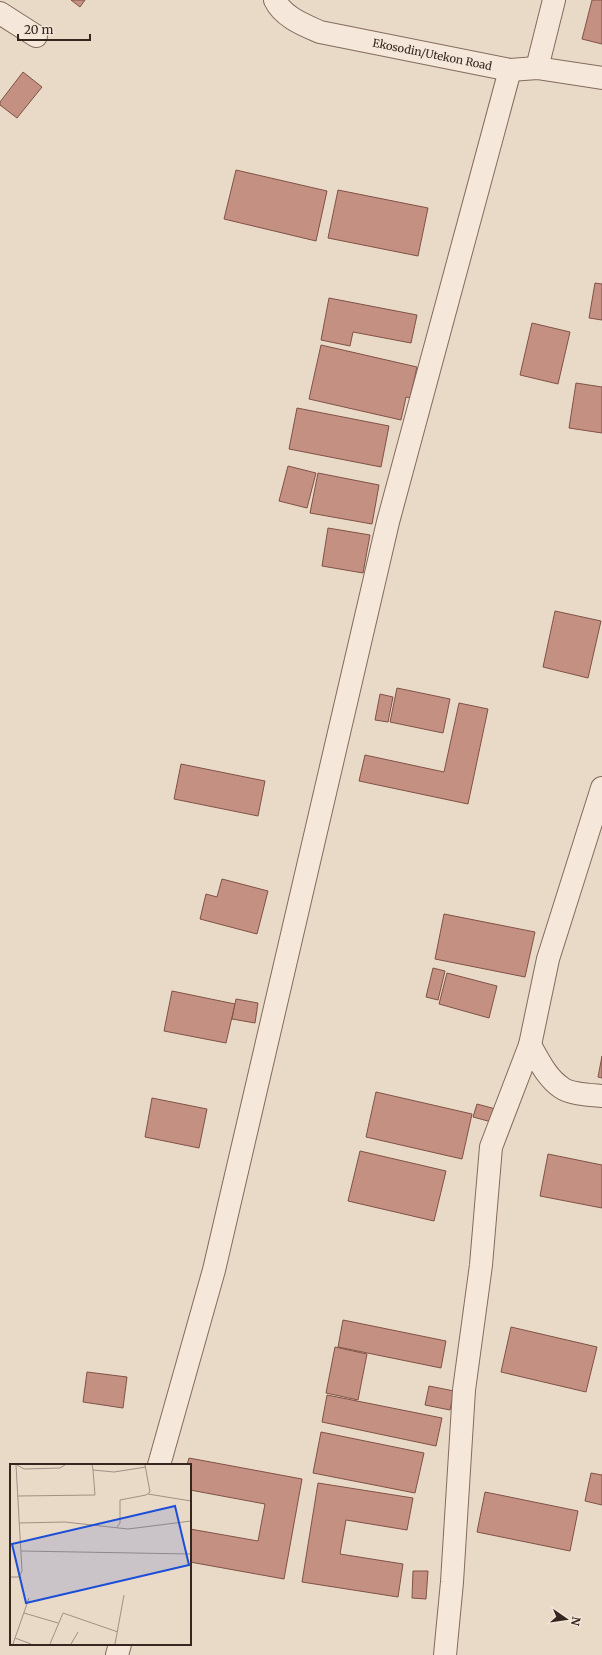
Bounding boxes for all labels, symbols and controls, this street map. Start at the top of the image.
scale bar [18,16,90,42]
text: 20 m [24,22,53,37]
street label: Ekosodin/Utekon Road [371,36,494,73]
inset map [10,1464,191,1645]
north arrow [546,1599,586,1639]
text: N [568,1615,584,1627]

